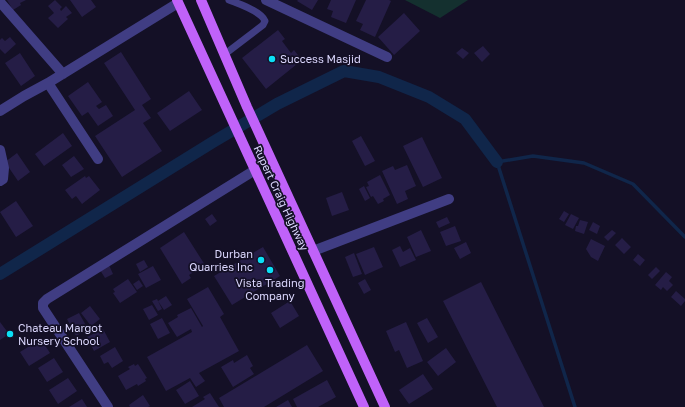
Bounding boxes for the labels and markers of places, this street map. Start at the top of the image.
place label: Success Masjid [280,52,361,65]
marker: Success Masjid [267,54,277,64]
place label: Durban Quarries Inc [189,247,253,273]
marker: Durban Quarries Inc [256,255,266,265]
marker: Vista Trading Company [265,265,275,275]
place label: Vista Trading Company [236,276,304,302]
place label: Chateau Margot Nursery School [18,321,102,347]
marker: Chateau Margot Nursery School [5,329,15,339]

